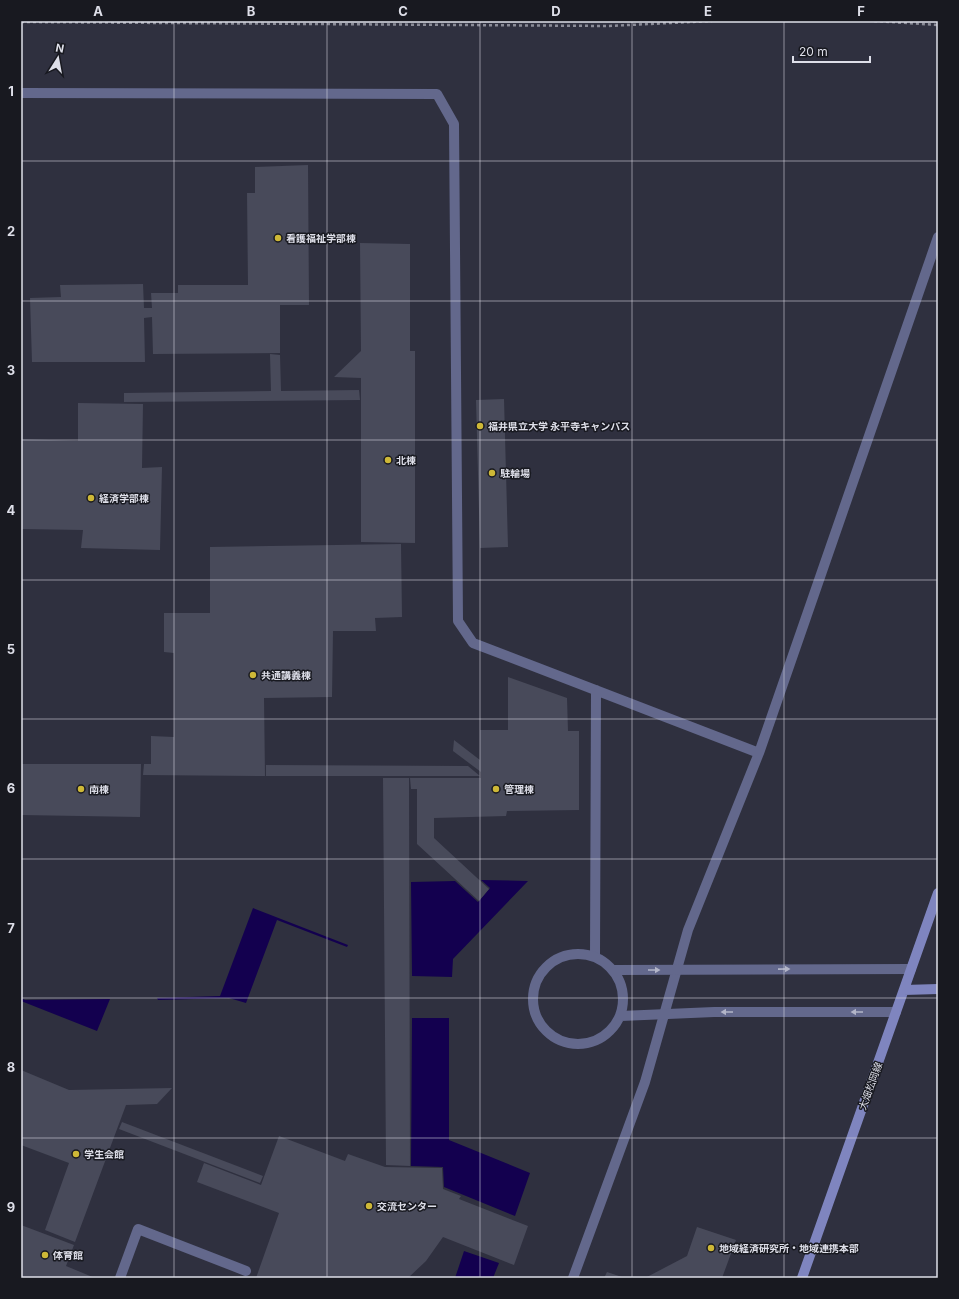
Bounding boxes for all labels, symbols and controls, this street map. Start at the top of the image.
text: A [93,3,103,19]
text: B [247,3,256,19]
text: C [398,3,408,19]
text: D [551,3,561,19]
text: E [704,3,712,19]
text: F [857,3,865,19]
north arrow [38,38,78,78]
scale bar [793,38,870,64]
text: N [54,41,65,56]
text: 20 m [799,44,828,59]
text: 1 [8,83,14,99]
text: 2 [7,223,15,239]
place label: 看護福祉学部棟 [286,232,356,244]
marker: 看護福祉学部棟 [273,233,283,243]
text: 3 [7,362,15,378]
place label: 福井県立大学 永平寺キャンパス [488,420,630,432]
marker: 福井県立大学 永平寺キャンパス [475,421,485,431]
place label: 北棟 [396,454,416,466]
marker: 北棟 [383,455,393,465]
place label: 駐輪場 [500,467,530,479]
marker: 駐輪場 [487,468,497,478]
place label: 経済学部棟 [99,492,149,504]
marker: 経済学部棟 [86,493,96,503]
text: 4 [7,502,16,518]
text: 5 [7,641,15,657]
place label: 共通講義棟 [261,669,311,681]
marker: 共通講義棟 [248,670,258,680]
text: 6 [7,780,15,796]
place label: 南棟 [89,783,109,795]
place label: 管理棟 [504,783,534,795]
marker: 南棟 [76,784,86,794]
marker: 管理棟 [491,784,501,794]
text: 7 [7,920,15,936]
one-way arrow [778,966,791,972]
one-way arrow [648,967,661,973]
one-way arrow [720,1009,733,1015]
one-way arrow [850,1009,863,1015]
text: 8 [7,1059,15,1075]
street label: 大畑松岡線 [856,1060,884,1112]
place label: 学生会館 [84,1148,124,1160]
marker: 学生会館 [71,1149,81,1159]
text: 9 [7,1199,15,1215]
place label: 交流センター [377,1200,437,1212]
marker: 交流センター [364,1201,374,1211]
place label: 地域経済研究所・地域連携本部 [719,1242,859,1254]
marker: 地域経済研究所・地域連携本部 [706,1243,716,1253]
place label: 体育館 [52,1249,83,1261]
marker: 体育館 [40,1250,50,1260]

